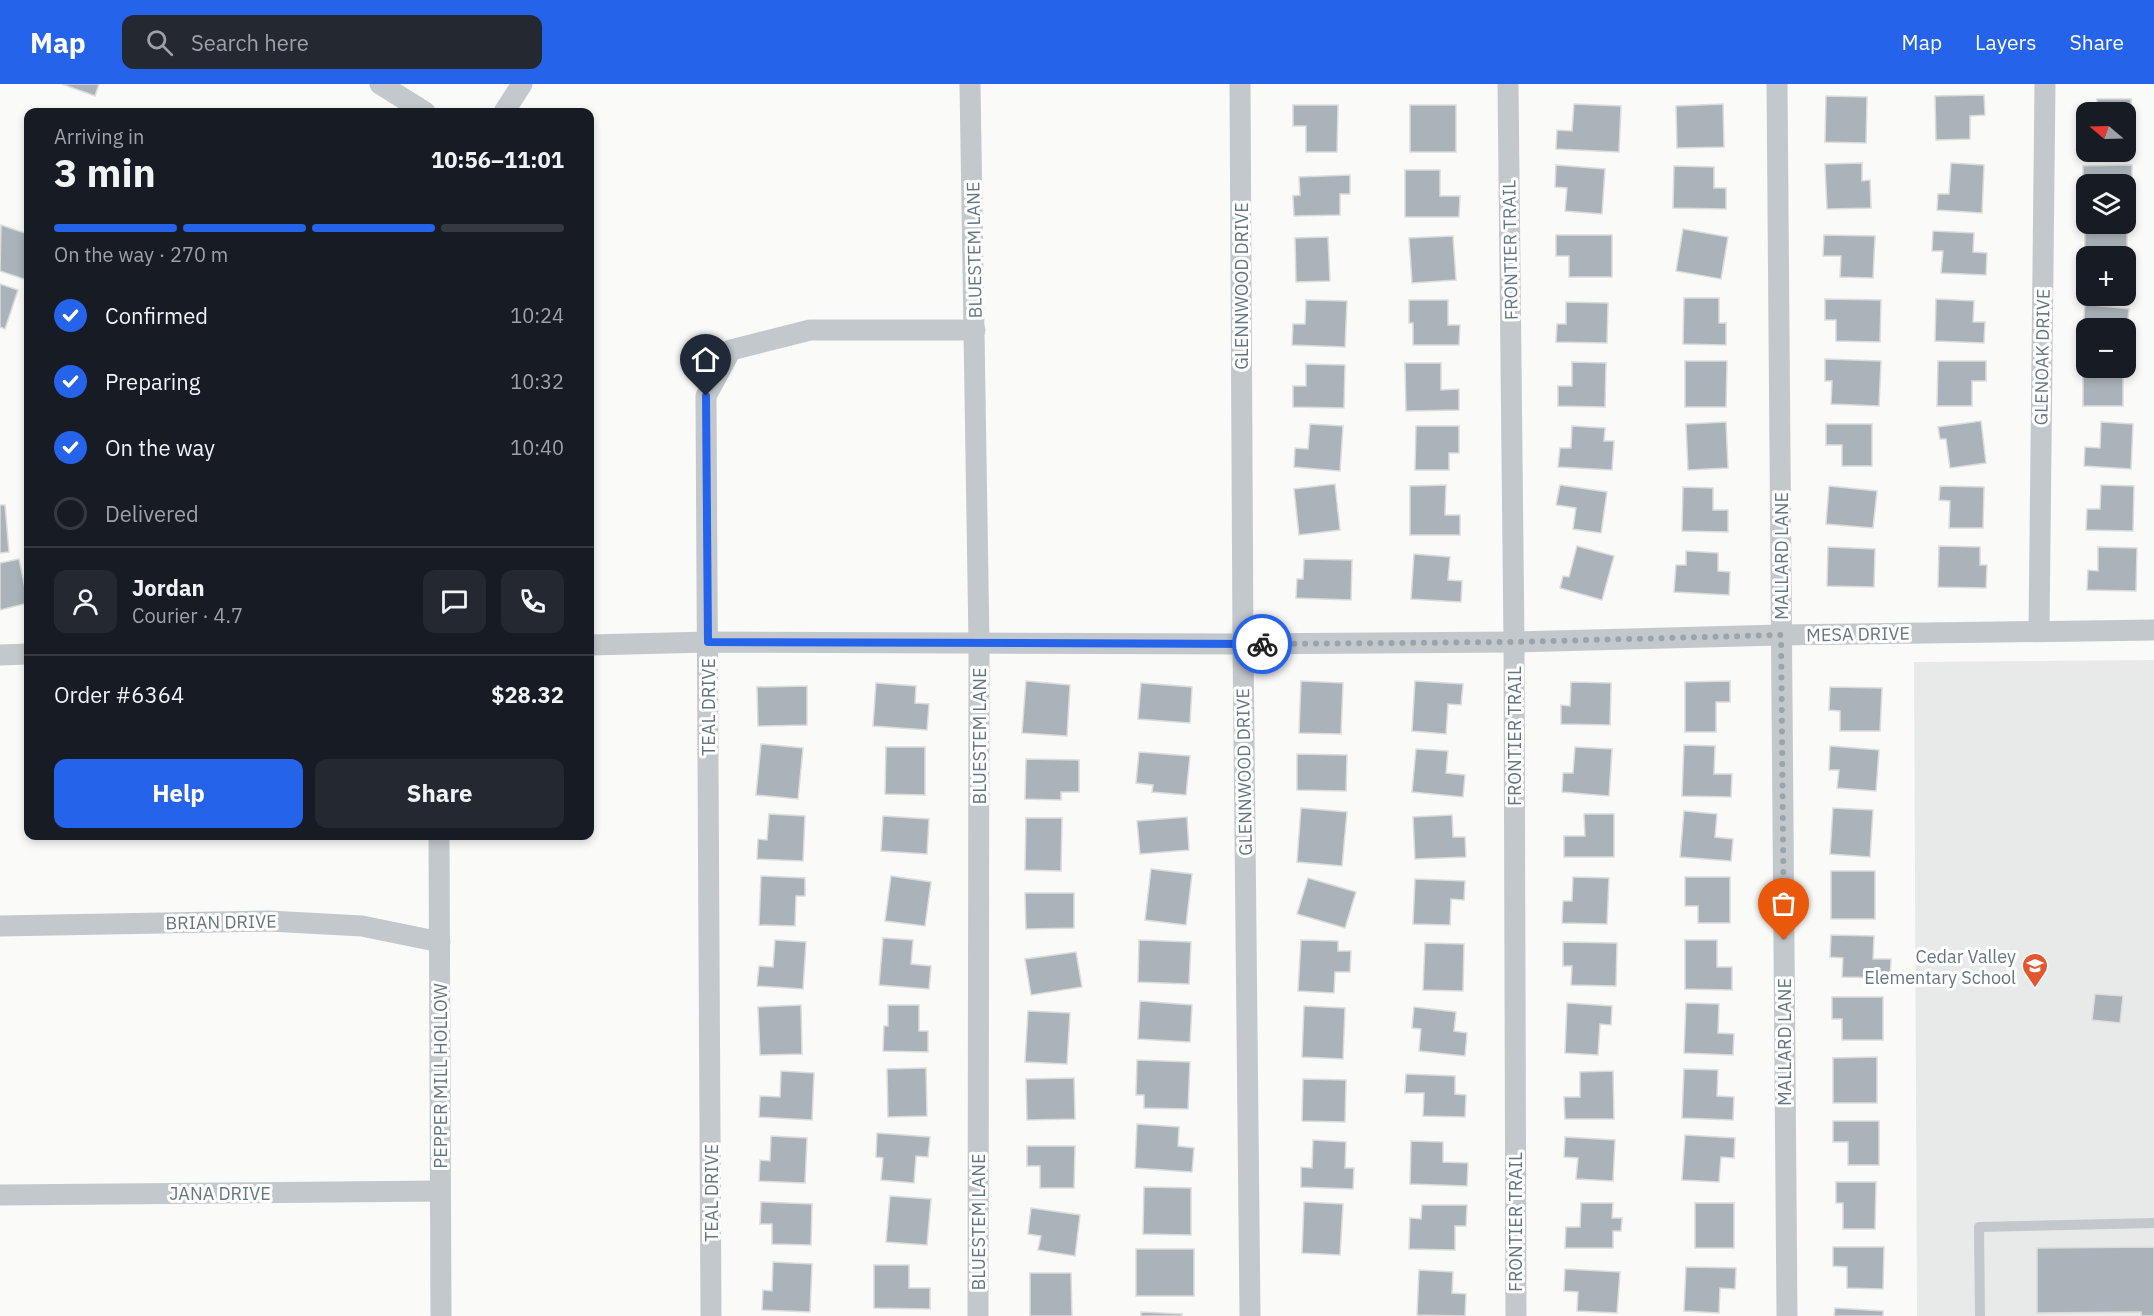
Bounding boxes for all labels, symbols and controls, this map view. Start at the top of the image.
search box [122,15,542,69]
text: Map [30,24,86,61]
icon: search [143,26,176,59]
text: Search here [191,28,309,57]
text: Map [1902,28,1942,56]
text: Layers [1975,28,2037,56]
text: Share [2070,28,2124,56]
north arrow [2076,102,2136,162]
map controls [2076,102,2136,378]
text: Arriving in [54,123,144,150]
text: 10:56–11:01 [431,145,564,174]
text: 3 min [54,147,156,198]
button: layers [2076,174,2136,234]
street label: FRONTIER TRAIL [1497,180,1523,320]
street label: BLUESTEM LANE [961,181,987,319]
street label: GLENNWOOD DRIVE [1230,202,1253,370]
text: On the way · 270 m [54,241,228,268]
button: + [2076,246,2136,306]
street label: GLENOAK DRIVE [2029,288,2055,426]
icon: check [54,299,87,332]
text: Confirmed [105,301,208,330]
text: 10:24 [510,302,564,329]
button: − [2076,318,2136,378]
pin [680,334,731,396]
icon: home [689,343,722,376]
icon: check [54,365,87,398]
text: Preparing [105,367,200,396]
text: 10:32 [510,368,564,395]
icon: check [54,431,87,464]
text: On the way [105,433,215,462]
text: 10:40 [510,434,564,461]
street label: MALLARD LANE [1770,492,1793,620]
text: Delivered [105,499,199,528]
button: person [54,570,117,633]
button: chat [423,570,486,633]
button: phone [501,570,564,633]
text: Jordan [132,573,205,602]
text: Courier · 4.7 [132,602,243,629]
courier [1232,614,1292,674]
street label: MESA DRIVE [1806,622,1910,646]
icon: bike [1246,628,1279,661]
street label: TEAL DRIVE [697,658,720,756]
street label: FRONTIER TRAIL [1503,666,1526,806]
street label: BLUESTEM LANE [968,668,991,804]
text: Order #6364 [54,680,184,709]
text: $28.32 [491,680,564,709]
street label: GLENNWOOD DRIVE [1231,688,1257,856]
button: Help [54,759,303,828]
button: Share [315,759,564,828]
pin [1758,878,1809,940]
icon: bag [1767,887,1800,920]
street label: BRIAN DRIVE [165,910,277,934]
place label: Cedar Valley Elementary School [1864,945,2016,989]
school or university icon: Cedar Valley Elementary School [2020,951,2050,989]
street label: MALLARD LANE [1773,978,1796,1106]
street label: PEPPER MILL HOLLOW [429,983,452,1169]
street label: TEAL DRIVE [700,1144,723,1242]
street label: FRONTIER TRAIL [1504,1152,1527,1292]
street label: BLUESTEM LANE [967,1154,990,1290]
street label: JANA DRIVE [169,1182,271,1205]

